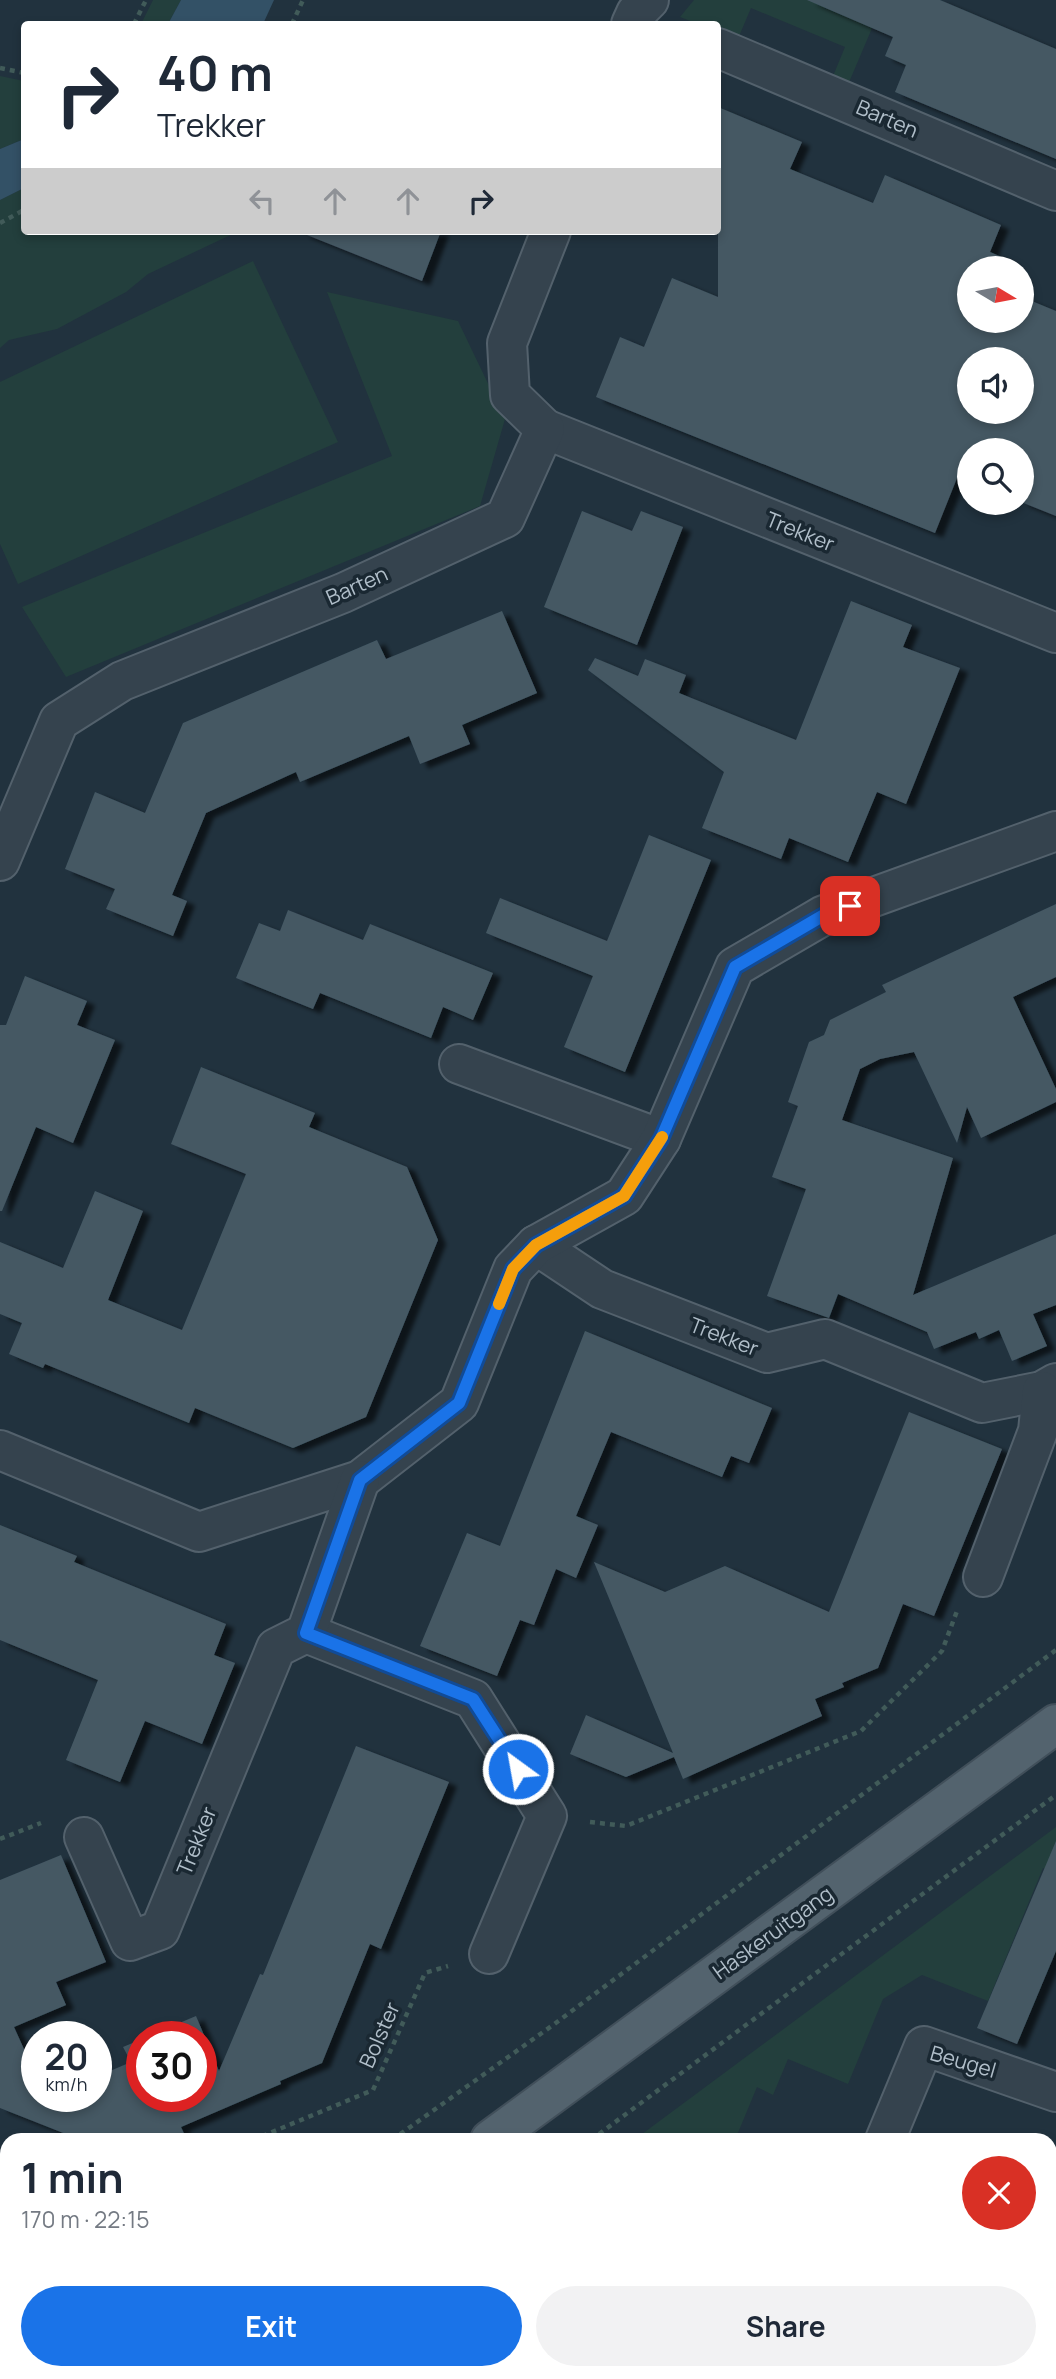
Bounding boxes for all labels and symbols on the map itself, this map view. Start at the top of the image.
street label: Barten [852,93,923,144]
north arrow [957,256,1034,332]
street label: Trekker [762,505,839,558]
street label: Barten [321,559,392,611]
pin [820,876,880,936]
street label: Trekker [686,1310,763,1362]
position arrow [481,1732,555,1806]
street label: Trekker [170,1802,223,1879]
street label: Haskeruitgang [707,1879,838,1985]
street label: Bolster [352,1997,406,2072]
speed limit sign: 30 [126,2021,217,2112]
street label: Beugel [927,2038,999,2084]

